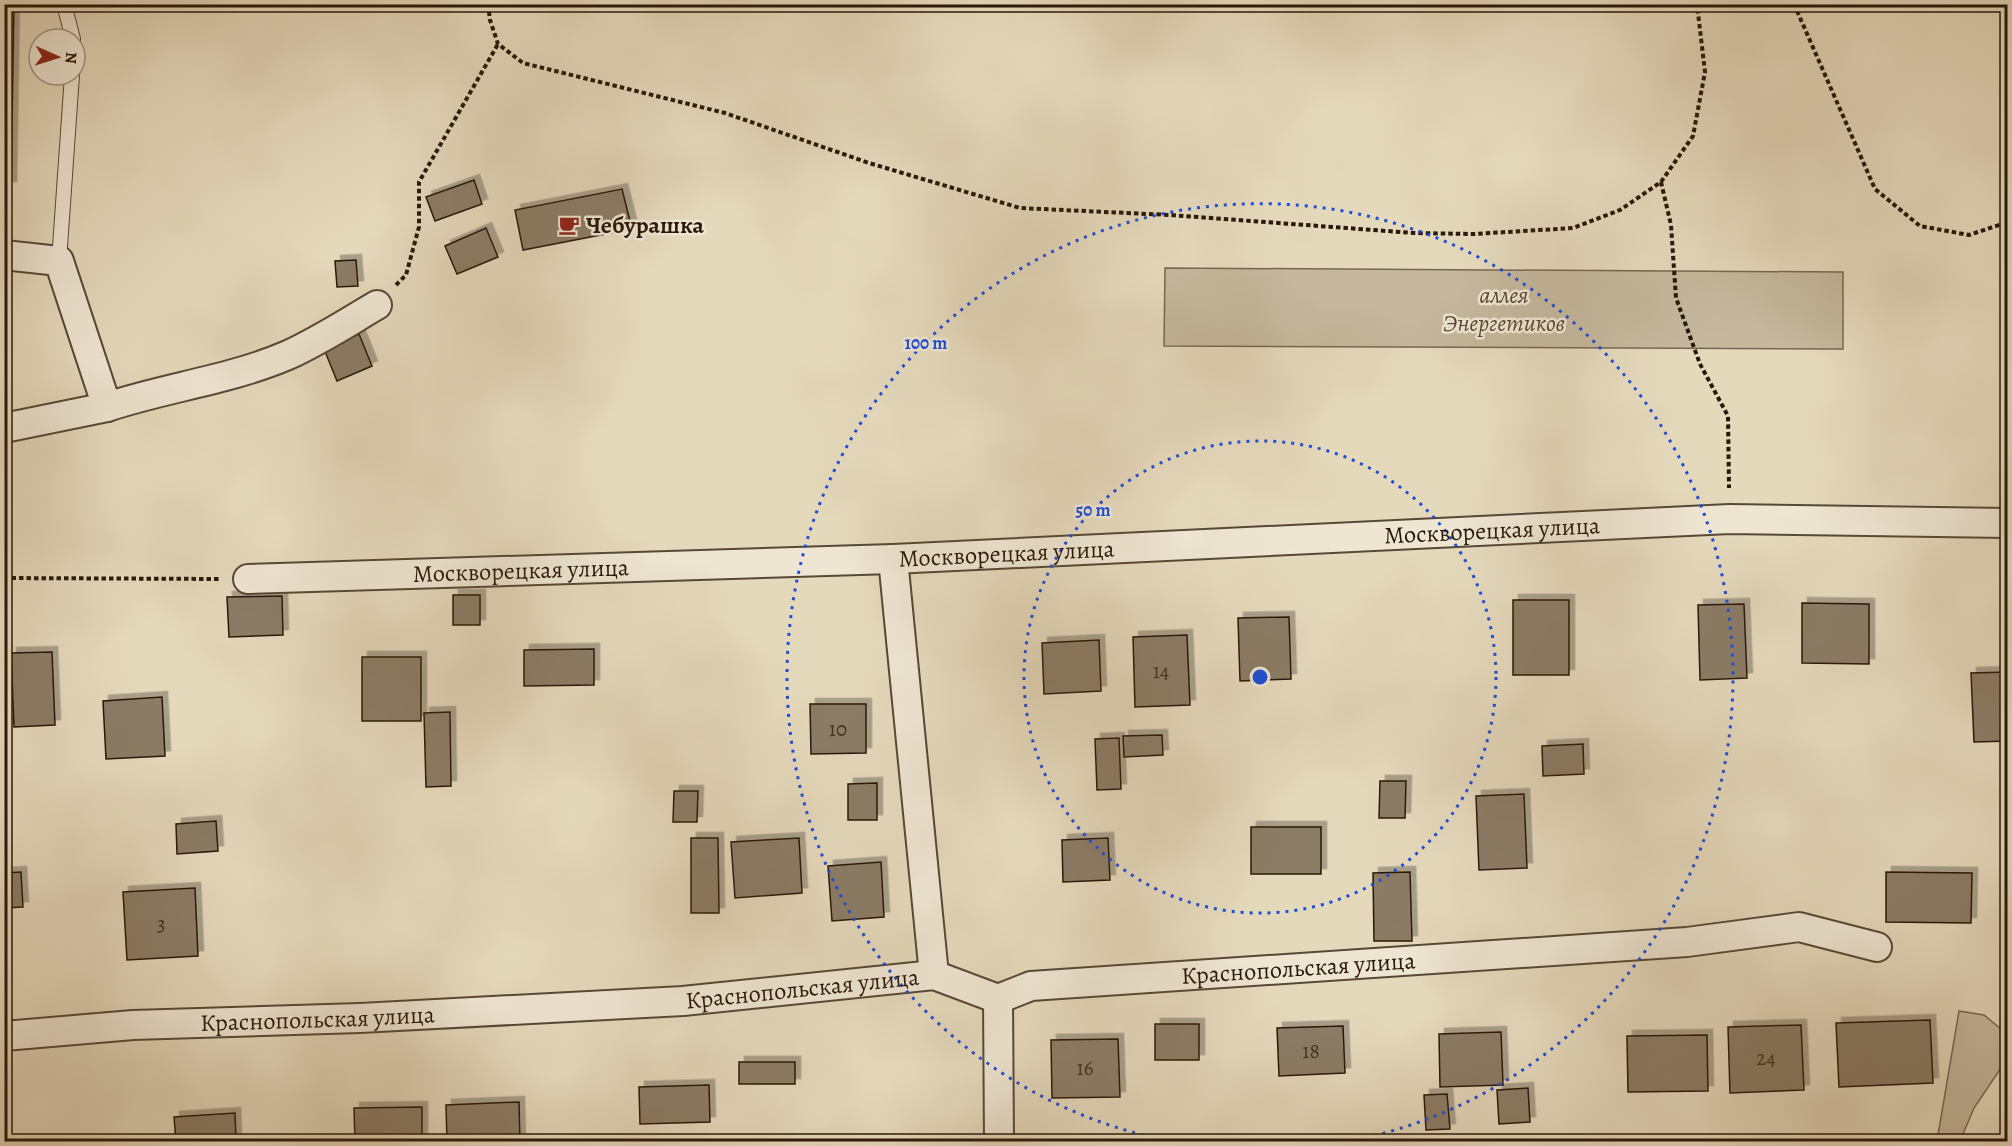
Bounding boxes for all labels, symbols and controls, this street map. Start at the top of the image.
north arrow [27,27,87,87]
text: N [60,51,82,64]
place label: Чебурашка [586,209,704,241]
cafe icon: Чебурашка [557,213,581,237]
park label: аллея Энергетиков [1443,279,1565,339]
text: 100 m [905,331,947,355]
text: 50 m [1076,498,1110,522]
street label: Москворецкая улица [1383,509,1601,552]
street label: Москворецкая улица [898,532,1115,575]
street label: Москворецкая улица [412,551,629,590]
house number: 14 [1153,657,1169,685]
centre of rings [1250,667,1270,687]
house number: 10 [829,715,847,743]
house number: 3 [157,910,165,938]
street label: Краснопольская улица [1180,944,1416,992]
street label: Краснопольская улица [684,961,921,1017]
street label: Краснопольская улица [200,998,435,1039]
house number: 18 [1302,1037,1320,1065]
house number: 24 [1756,1044,1776,1072]
house number: 16 [1077,1054,1094,1082]

